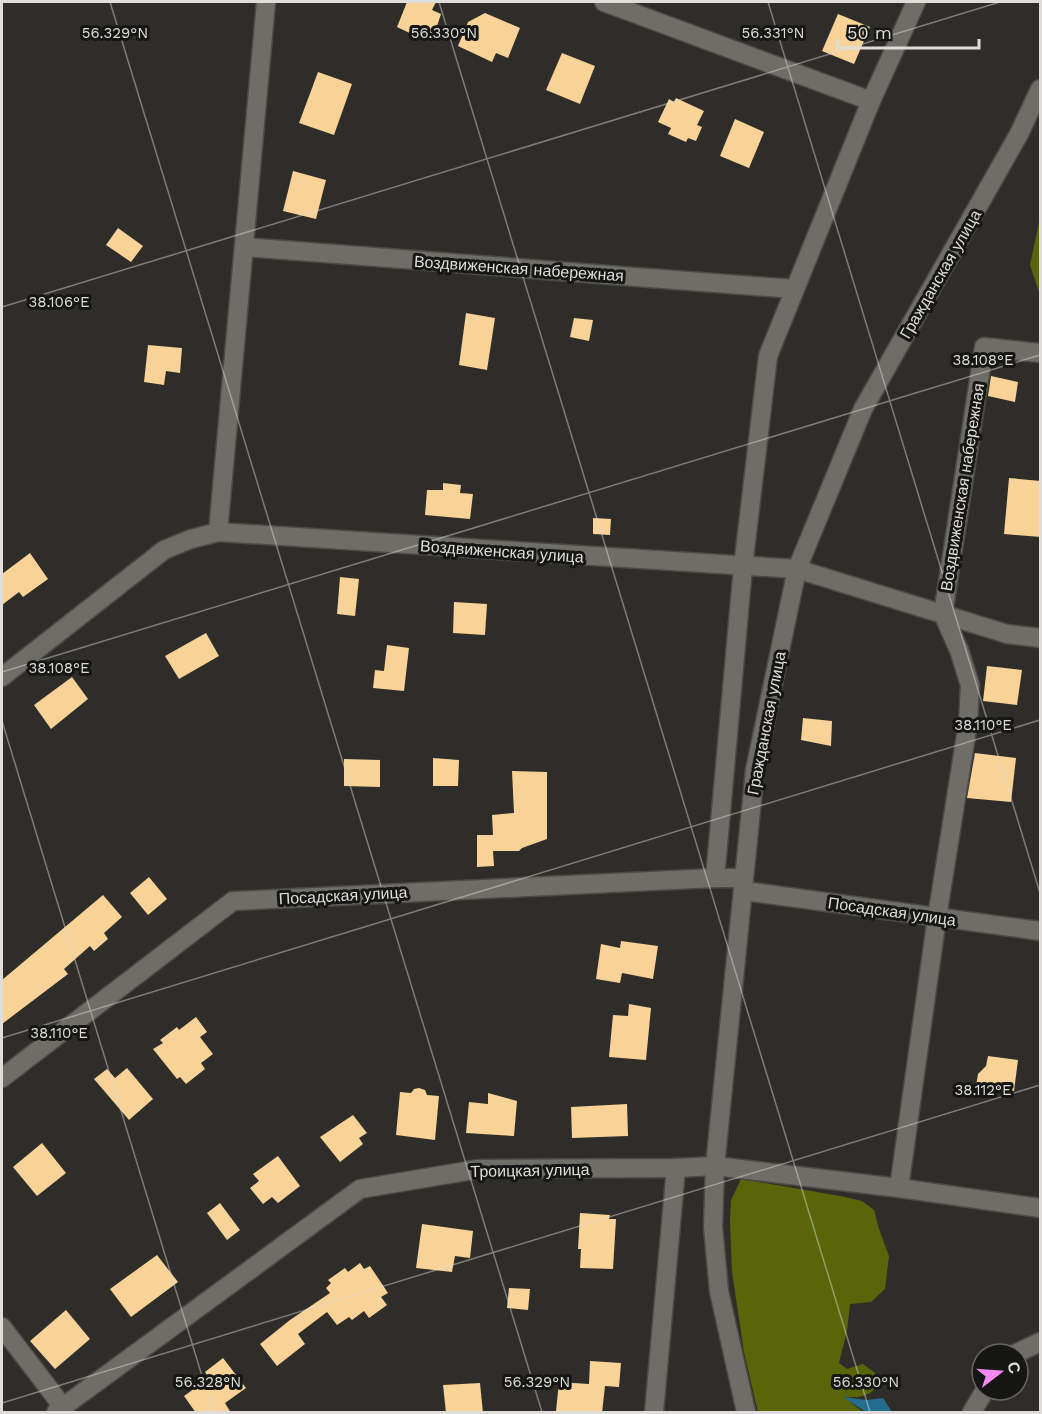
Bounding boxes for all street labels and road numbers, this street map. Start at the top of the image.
street label: Гражданская улица [896,206,985,342]
street label: Воздвиженская набережная [413,252,625,285]
street label: Воздвиженская набережная [937,382,988,592]
street label: Воздвиженская улица [420,536,584,567]
street label: Гражданская улица [743,650,790,796]
street label: Посадская улица [278,883,408,908]
street label: Посадская улица [827,893,957,930]
street label: Троицкая улица [470,1160,590,1181]

